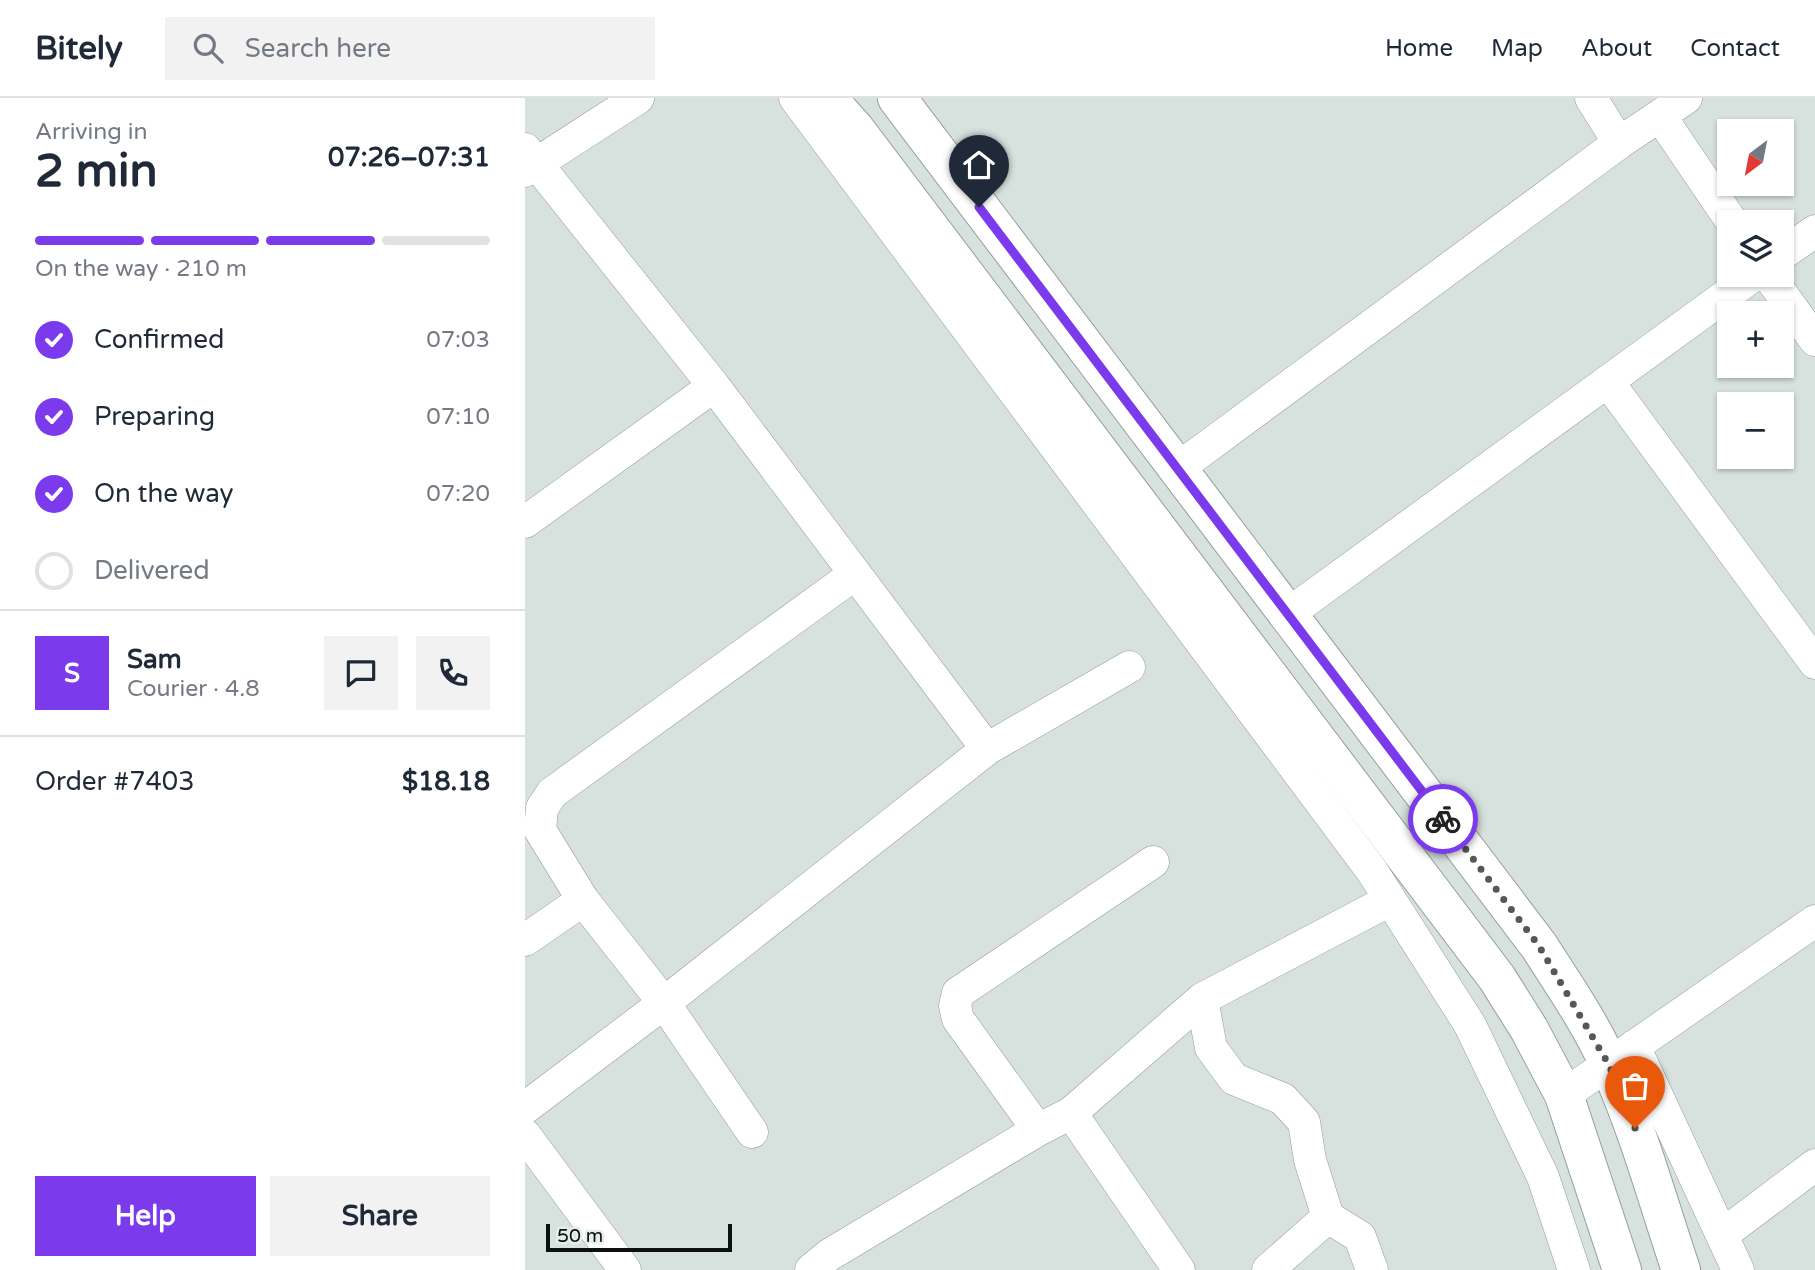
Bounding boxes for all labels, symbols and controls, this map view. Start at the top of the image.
search box [165,17,655,80]
text: Bitely [35,29,123,68]
icon: search [189,29,227,67]
text: Search here [245,33,391,64]
text: Home [1385,34,1453,63]
text: Map [1491,34,1543,63]
text: About [1581,34,1652,63]
text: Contact [1690,34,1780,63]
text: Arriving in [35,118,148,146]
north arrow [1717,119,1794,196]
map controls [1717,119,1794,469]
pin [949,135,1009,207]
text: 07:26–07:31 [328,142,490,173]
text: 2 min [35,144,158,199]
icon: home [960,146,998,184]
button: layers [1717,210,1794,287]
text: On the way · 210 m [35,255,247,283]
button: + [1717,301,1794,378]
icon: check [35,321,73,359]
text: Confirmed [94,324,224,355]
text: 07:03 [426,326,490,354]
button: − [1717,392,1794,469]
icon: check [35,398,73,436]
text: Preparing [94,401,215,432]
text: 07:10 [426,403,490,431]
icon: check [35,475,73,513]
text: On the way [94,478,234,509]
text: 07:20 [426,480,490,508]
text: Delivered [94,555,210,586]
button: chat [324,636,398,710]
button: phone [416,636,490,710]
text: Sam [127,644,182,675]
text: S [64,658,80,689]
text: Courier · 4.8 [127,675,260,703]
text: Order #7403 [35,766,195,797]
text: $18.18 [402,766,490,797]
courier [1408,784,1478,854]
icon: bike [1424,800,1462,838]
pin [1605,1056,1665,1128]
icon: bag [1616,1067,1654,1105]
button: Help [35,1176,256,1256]
button: Share [270,1176,490,1256]
scale bar [546,1221,731,1253]
text: 50 m [557,1225,603,1247]

